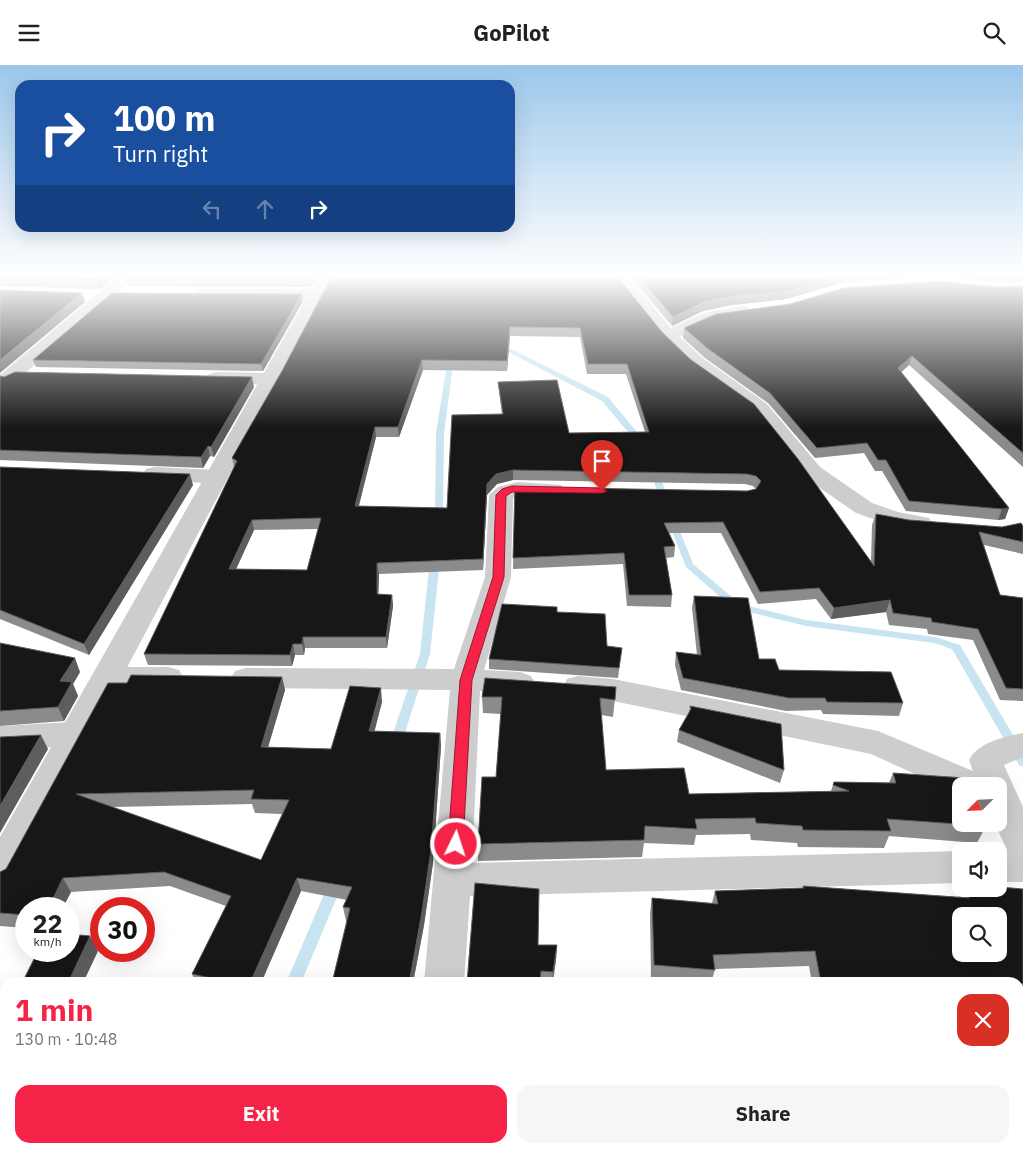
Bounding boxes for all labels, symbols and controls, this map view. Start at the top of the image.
text: GoPilot [473,18,550,47]
icon: menu [15,19,43,47]
icon: search [980,19,1008,47]
text: 100 m [113,95,216,141]
icon: right [30,100,95,165]
text: Turn right [113,139,208,168]
icon: left [198,195,226,223]
icon: ahead [251,195,279,223]
icon: right [304,195,332,223]
pin [581,440,623,491]
icon: arrive [588,447,616,475]
north arrow [952,777,1008,833]
map controls [952,777,1007,962]
position arrow [429,817,481,869]
button: sound [952,842,1007,897]
speed limit sign: 30 [90,897,155,962]
text: 22 [32,907,63,940]
button: search [952,907,1007,962]
text: km/h [33,934,62,949]
text: 1 min [15,990,93,1029]
button: close [957,994,1009,1046]
text: 130 m · 10:48 [15,1029,117,1049]
button: Exit [15,1085,507,1143]
button: Share [517,1085,1009,1143]

